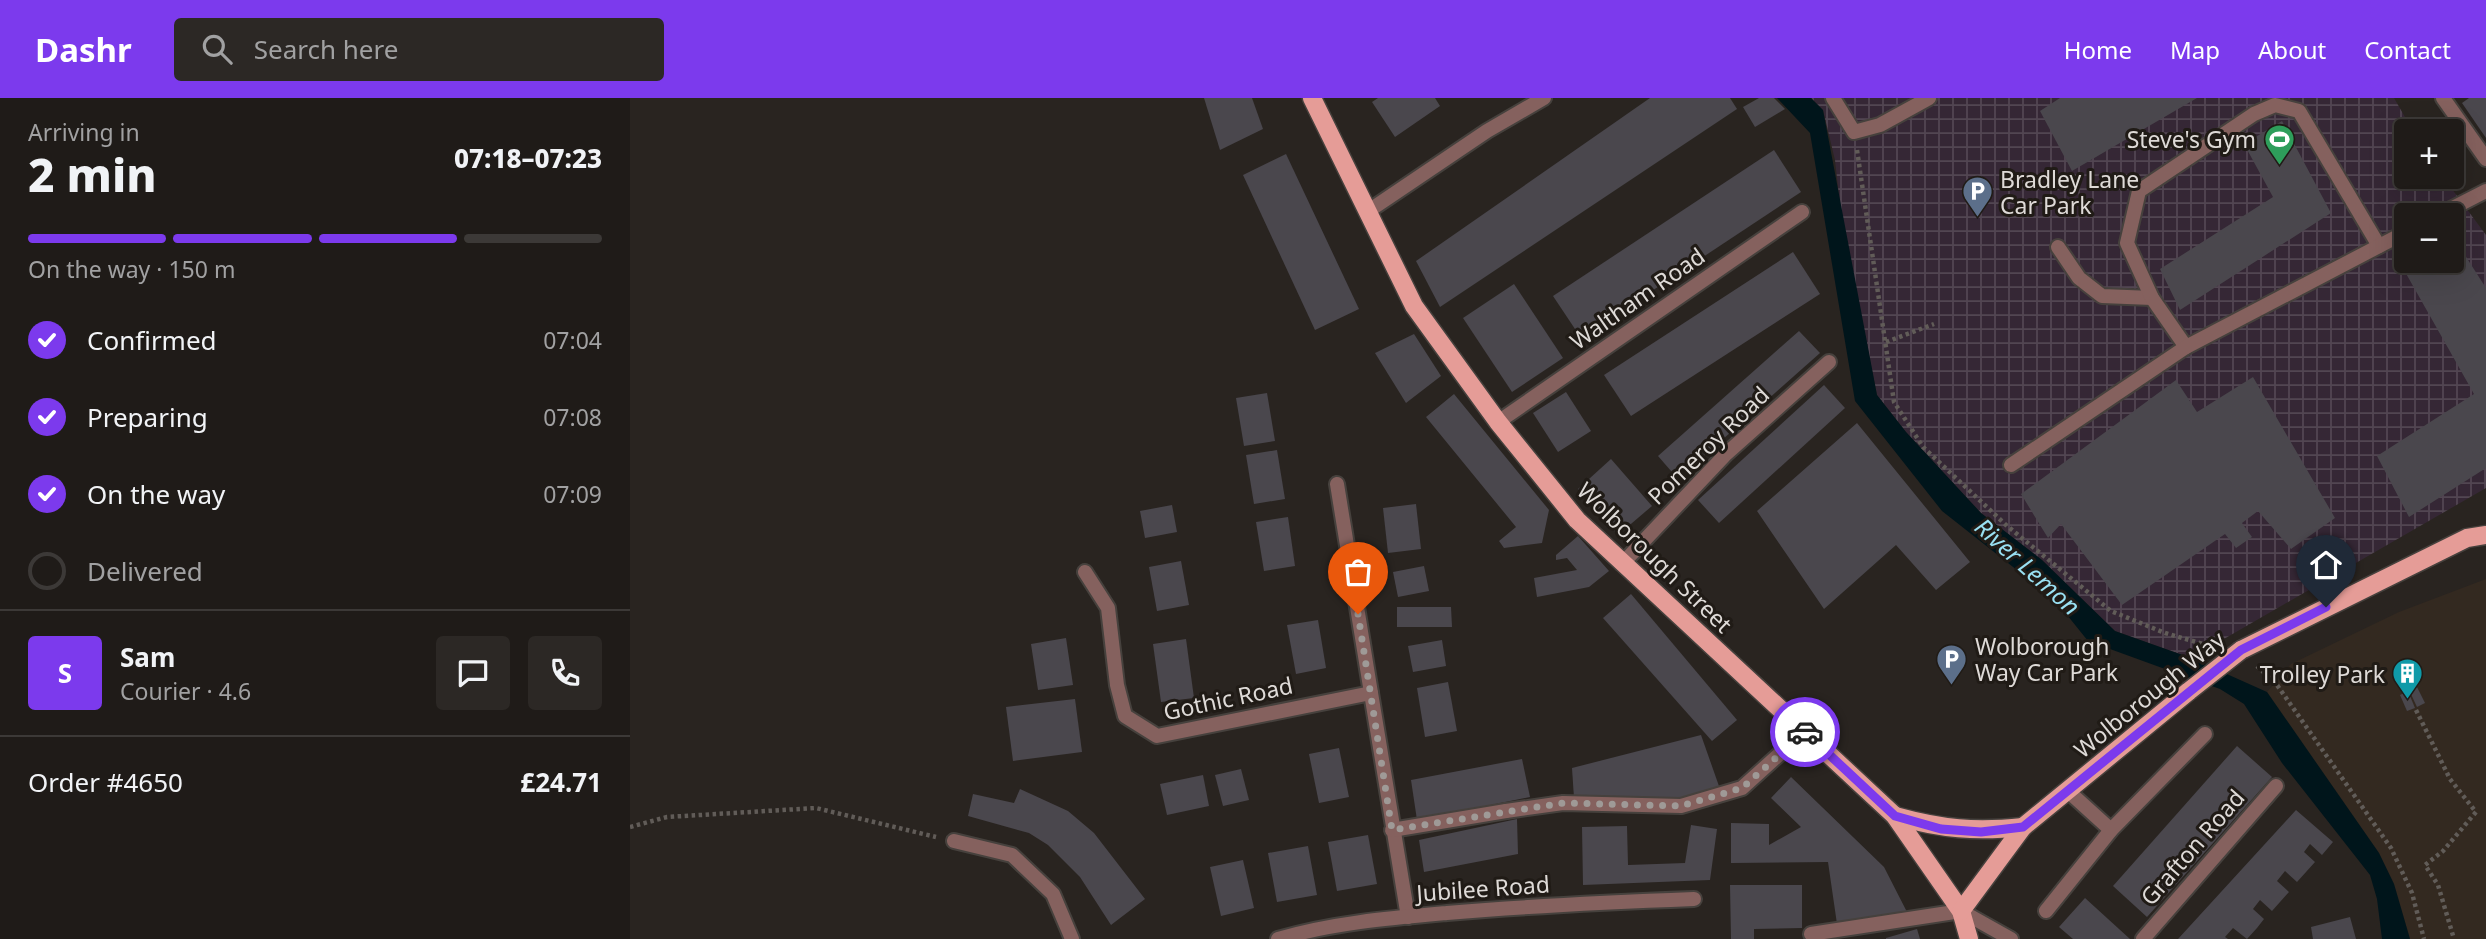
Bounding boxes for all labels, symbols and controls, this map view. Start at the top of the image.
search box [174,18,664,81]
text: Dashr [35,27,132,72]
icon: search [198,30,236,68]
text: Search here [254,31,398,67]
text: Home [2064,33,2132,66]
text: Map [2170,33,2220,66]
text: About [2258,33,2326,66]
text: Contact [2364,33,2451,66]
text: Arriving in [28,116,140,148]
map controls [2394,119,2464,273]
button: + [2394,119,2464,189]
sports icon: Steve's Gym [2262,122,2296,166]
place label: Steve's Gym [2127,123,2256,155]
text: 07:18–07:23 [454,140,602,176]
text: 2 min [28,143,157,205]
place label: Bradley Lane Car Park [2000,163,2139,221]
parking icon: Bradley Lane Car Park [1960,175,1994,219]
button: − [2394,203,2464,273]
street label: Waltham Road [1563,240,1711,356]
text: On the way · 150 m [28,253,235,285]
icon: check [28,321,66,359]
text: Confirmed [87,322,217,358]
text: 07:04 [543,324,602,356]
street label: Pomeroy Road [1640,379,1776,511]
icon: check [28,398,66,436]
text: Preparing [87,399,208,435]
text: 07:08 [543,401,602,433]
street label: Wolborough Street [1570,474,1740,640]
icon: check [28,475,66,513]
text: On the way [87,476,225,512]
text: 07:09 [543,478,602,510]
water label: River Lemon [1968,510,2088,622]
pin [2296,535,2356,607]
pin [1328,542,1388,614]
icon: home [2307,546,2345,584]
text: Delivered [87,553,203,589]
icon: bag [1339,553,1377,591]
street label: Wolborough Way [2067,623,2232,765]
place label: Wolborough Way Car Park [1975,630,2119,688]
button: chat [436,636,510,710]
button: phone [528,636,602,710]
text: Sam [120,639,175,675]
parking icon: Wolborough Way Car Park [1935,642,1969,686]
text: S [58,655,72,691]
building icon: Trolley Park [2391,657,2425,701]
place label: Trolley Park [2260,658,2386,690]
street label: Gothic Road [1160,669,1296,727]
text: Courier · 4.6 [120,675,251,707]
courier [1770,697,1840,767]
icon: car [1786,713,1824,751]
text: Order #4650 [28,764,183,800]
text: £24.71 [520,764,602,800]
street label: Grafton Road [2133,782,2251,912]
street label: Jubilee Road [1413,867,1551,909]

